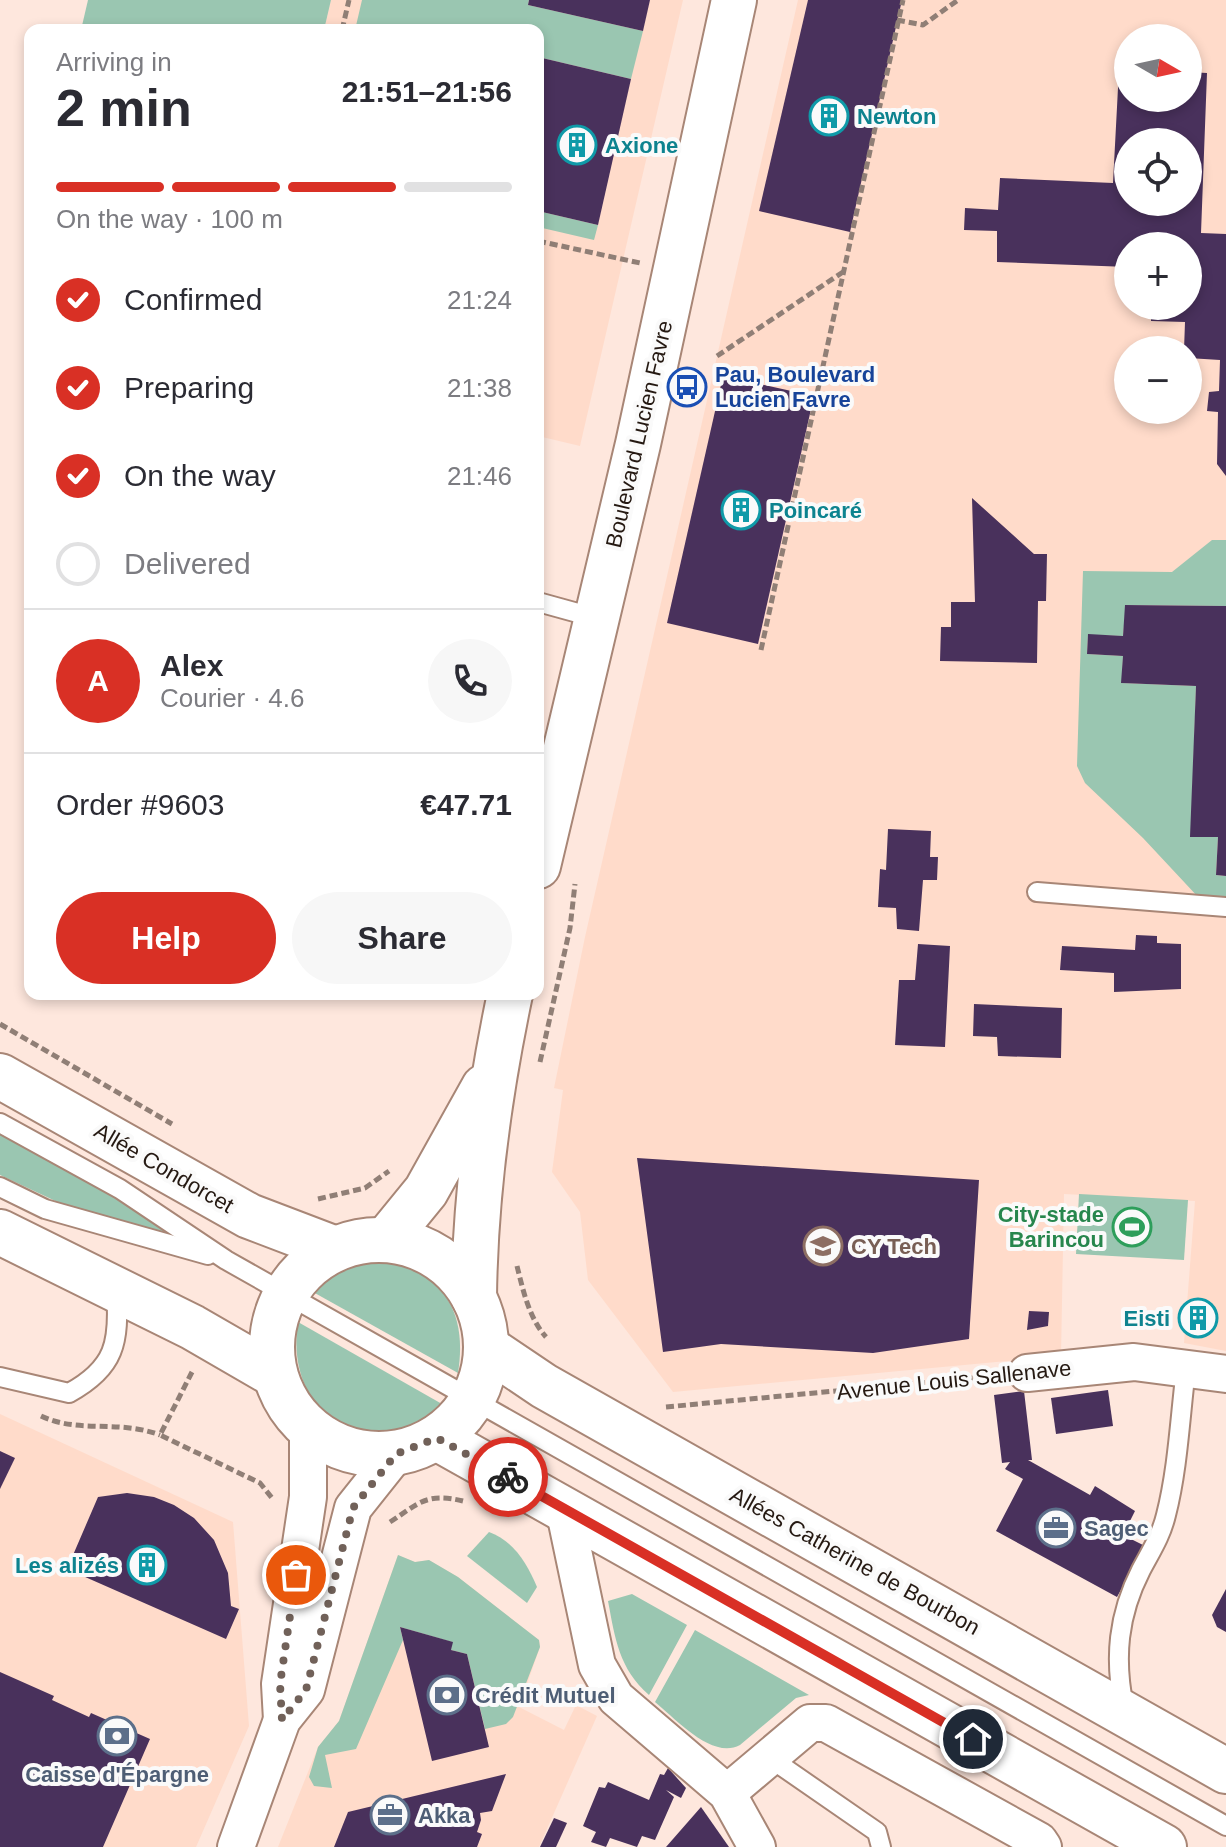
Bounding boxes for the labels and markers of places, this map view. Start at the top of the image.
building icon: Newton [808,95,850,137]
place label: Newton [857,104,936,129]
building icon: Axione [556,124,598,166]
place label: Axione [605,133,678,158]
place label: Pau, Boulevard Lucien Favre [715,362,875,412]
bus stop icon: Pau, Boulevard Lucien Favre [666,366,708,408]
building icon: Poincaré [720,489,762,531]
place label: Poincaré [769,498,862,523]
place label: City-stade Barincou [998,1202,1104,1252]
sports icon: City-stade Barincou [1111,1206,1153,1248]
school or university icon: CY Tech [802,1225,844,1267]
place label: CY Tech [851,1234,937,1259]
building icon: Eisti [1177,1297,1219,1339]
place label: Eisti [1124,1306,1170,1331]
office icon: Sagec [1035,1507,1077,1549]
place label: Sagec [1084,1516,1149,1541]
pin [262,1541,330,1609]
building icon: Les alizés [126,1544,168,1586]
place label: Les alizés [15,1553,119,1578]
bank icon: Crédit Mutuel [426,1674,468,1716]
place label: Crédit Mutuel [475,1683,616,1708]
pin [939,1705,1007,1773]
bank icon: Caisse d'Épargne [96,1715,138,1757]
place label: Caisse d'Épargne [25,1762,209,1787]
office icon: Akka [369,1794,411,1836]
place label: Akka [418,1803,471,1828]

